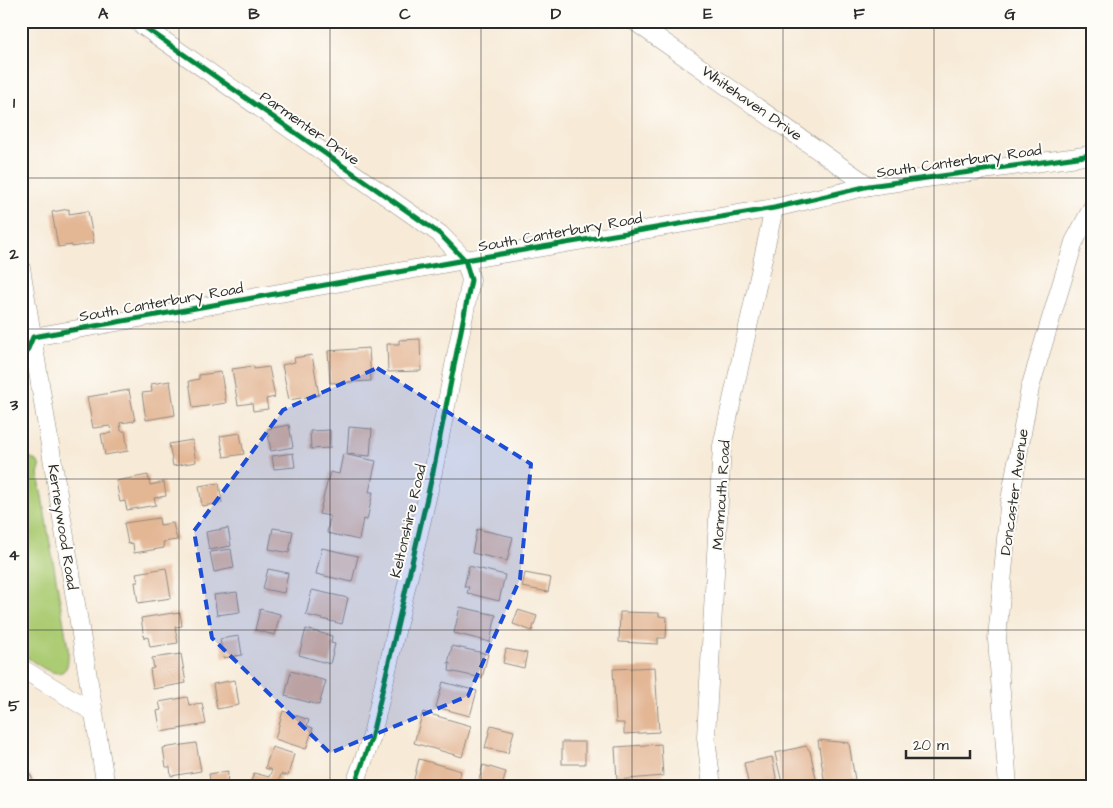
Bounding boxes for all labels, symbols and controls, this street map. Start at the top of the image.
text: A [98,3,109,25]
text: B [248,3,260,25]
text: C [399,3,411,25]
text: D [551,3,562,25]
text: E [703,3,713,25]
text: F [853,3,865,25]
text: G [1004,3,1016,25]
street label: Whitehaven Drive [697,61,806,146]
street label: Parmenter Drive [256,86,364,171]
text: 1 [13,92,16,114]
street label: South Canterbury Road [875,139,1043,184]
street label: South Canterbury Road [476,208,644,258]
text: 2 [8,243,19,265]
street label: South Canterbury Road [77,278,245,328]
text: 3 [9,394,19,416]
street label: Doncaster Avenue [995,427,1034,557]
street label: Monmouth Road [707,439,736,551]
street label: Keltonshire Road [385,462,432,580]
street label: Kerneywood Road [41,463,83,592]
text: 4 [9,544,20,566]
text: 5 [8,695,20,717]
scale bar [906,728,969,760]
text: 20 m [913,735,949,756]

